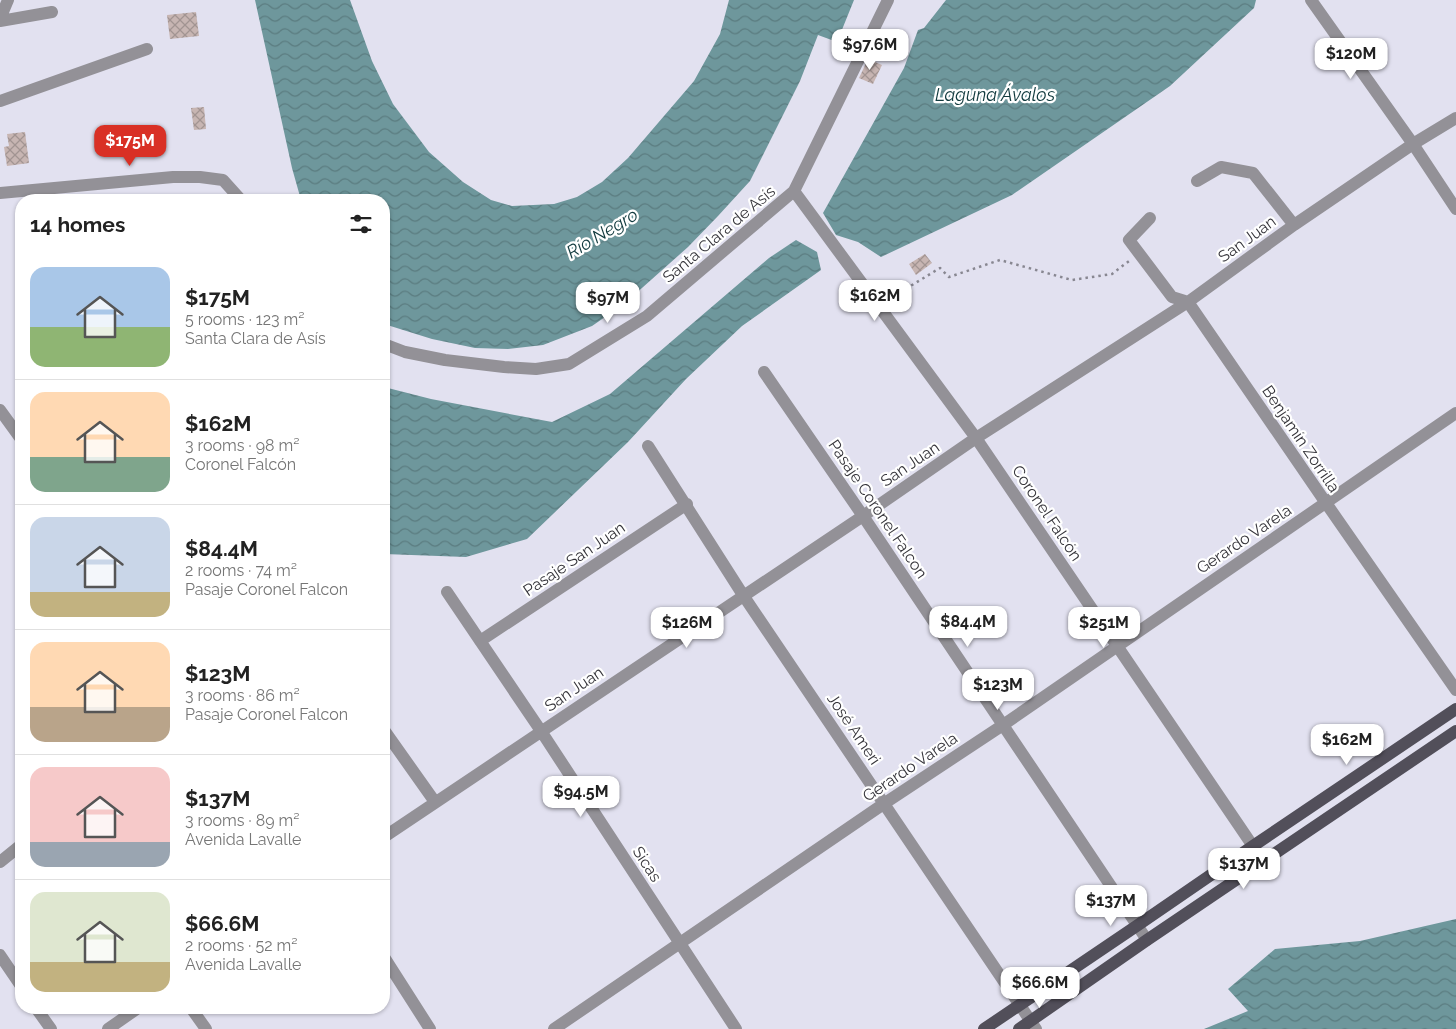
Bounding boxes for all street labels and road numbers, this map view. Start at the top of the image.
street label: Santa Clara de Asís [659,181,779,287]
street label: San Juan [1214,212,1280,266]
street label: Benjamín Zorrilla [1258,382,1344,496]
street label: Pasaje Coronel Falcon [825,436,931,582]
street label: San Juan [877,438,943,490]
street label: Coronel Falcón [1008,462,1086,564]
street label: Gerardo Varela [1193,500,1295,578]
street label: Pasaje San Juan [519,518,629,600]
street label: San Juan [541,663,607,715]
street label: José Ameri [823,690,885,768]
street label: Gerardo Varela [859,728,961,806]
street label: Sicas [629,843,666,886]

